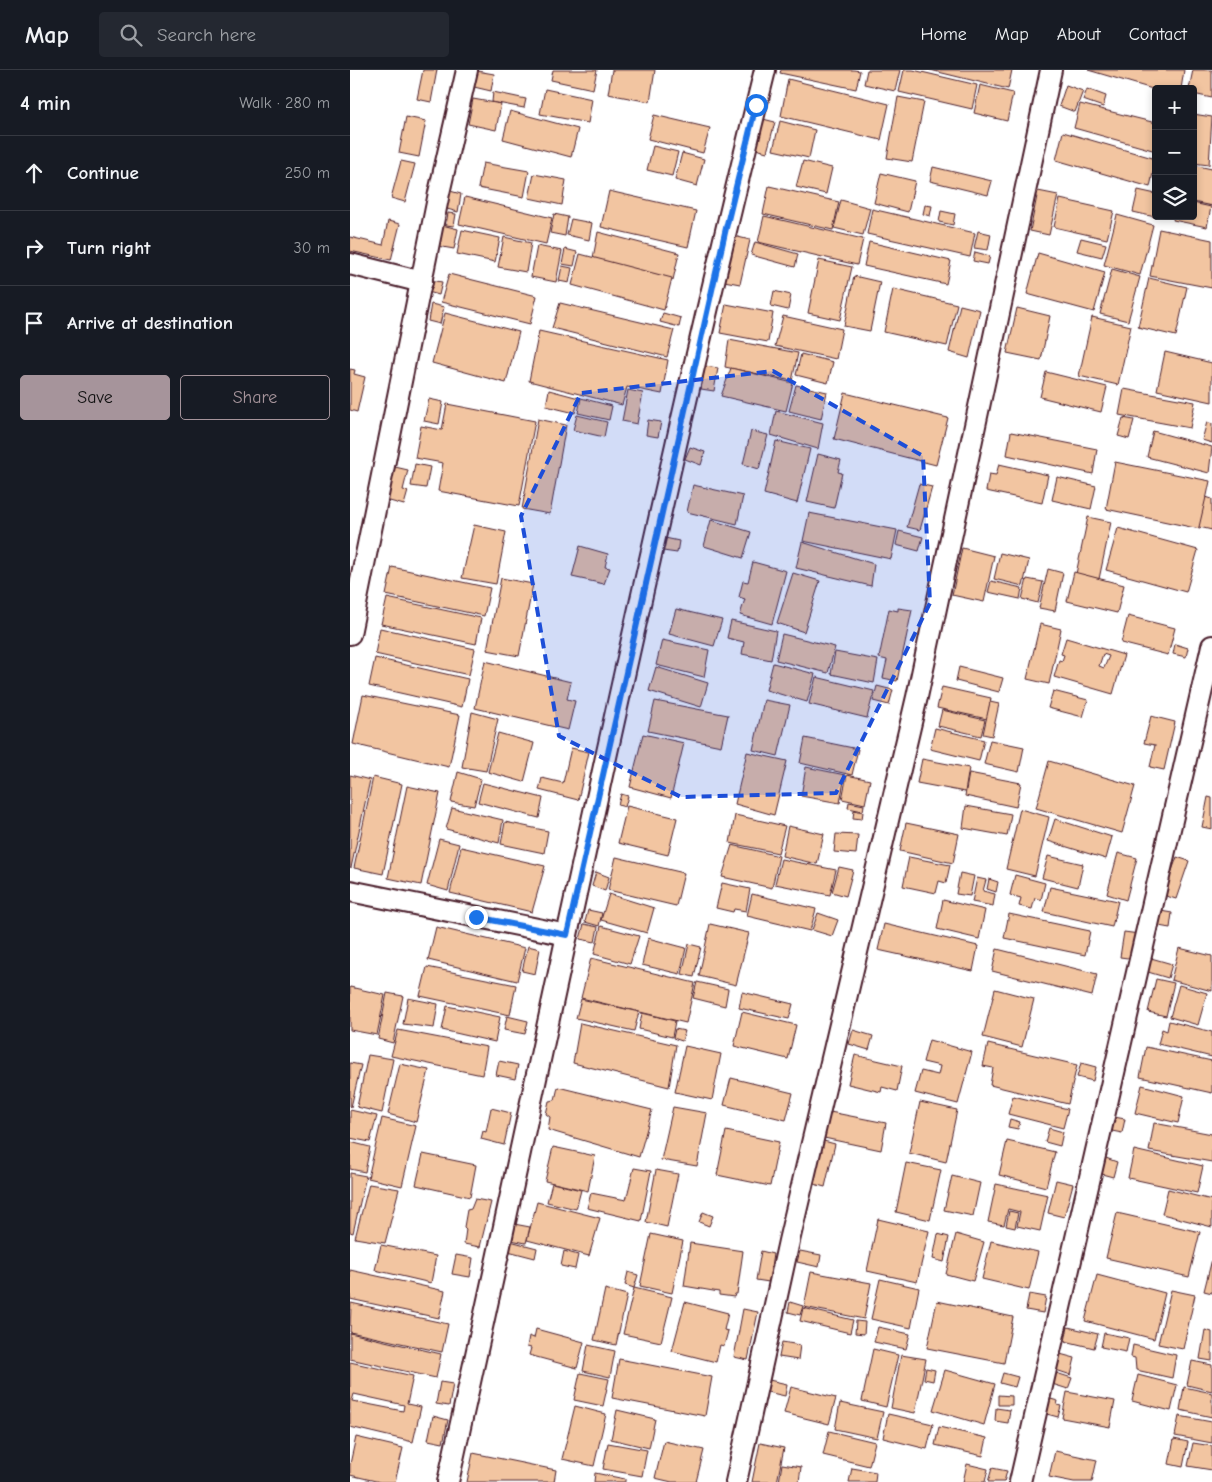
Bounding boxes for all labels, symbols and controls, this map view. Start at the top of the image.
search box [99,12,449,57]
text: Map [25,21,69,49]
icon: search [117,21,145,49]
text: Search here [157,24,256,46]
text: Home [920,24,967,45]
text: Map [995,24,1029,45]
text: About [1057,24,1101,45]
text: Contact [1129,24,1187,45]
map controls [1152,85,1197,220]
button: + [1152,85,1197,130]
text: 4 min [20,91,71,115]
text: Walk · 280 m [239,94,330,112]
route start [745,94,768,117]
button: − [1152,130,1197,175]
icon: ahead [20,159,48,187]
text: Continue [67,162,139,184]
text: 250 m [285,164,330,182]
button: layers [1152,175,1197,220]
icon: right [20,234,48,262]
text: Turn right [67,237,151,259]
text: 30 m [294,239,330,257]
icon: arrive [20,309,48,337]
text: Arrive at destination [67,312,233,334]
button: Save [20,375,170,420]
button: Share [180,375,330,420]
route end [465,906,488,929]

